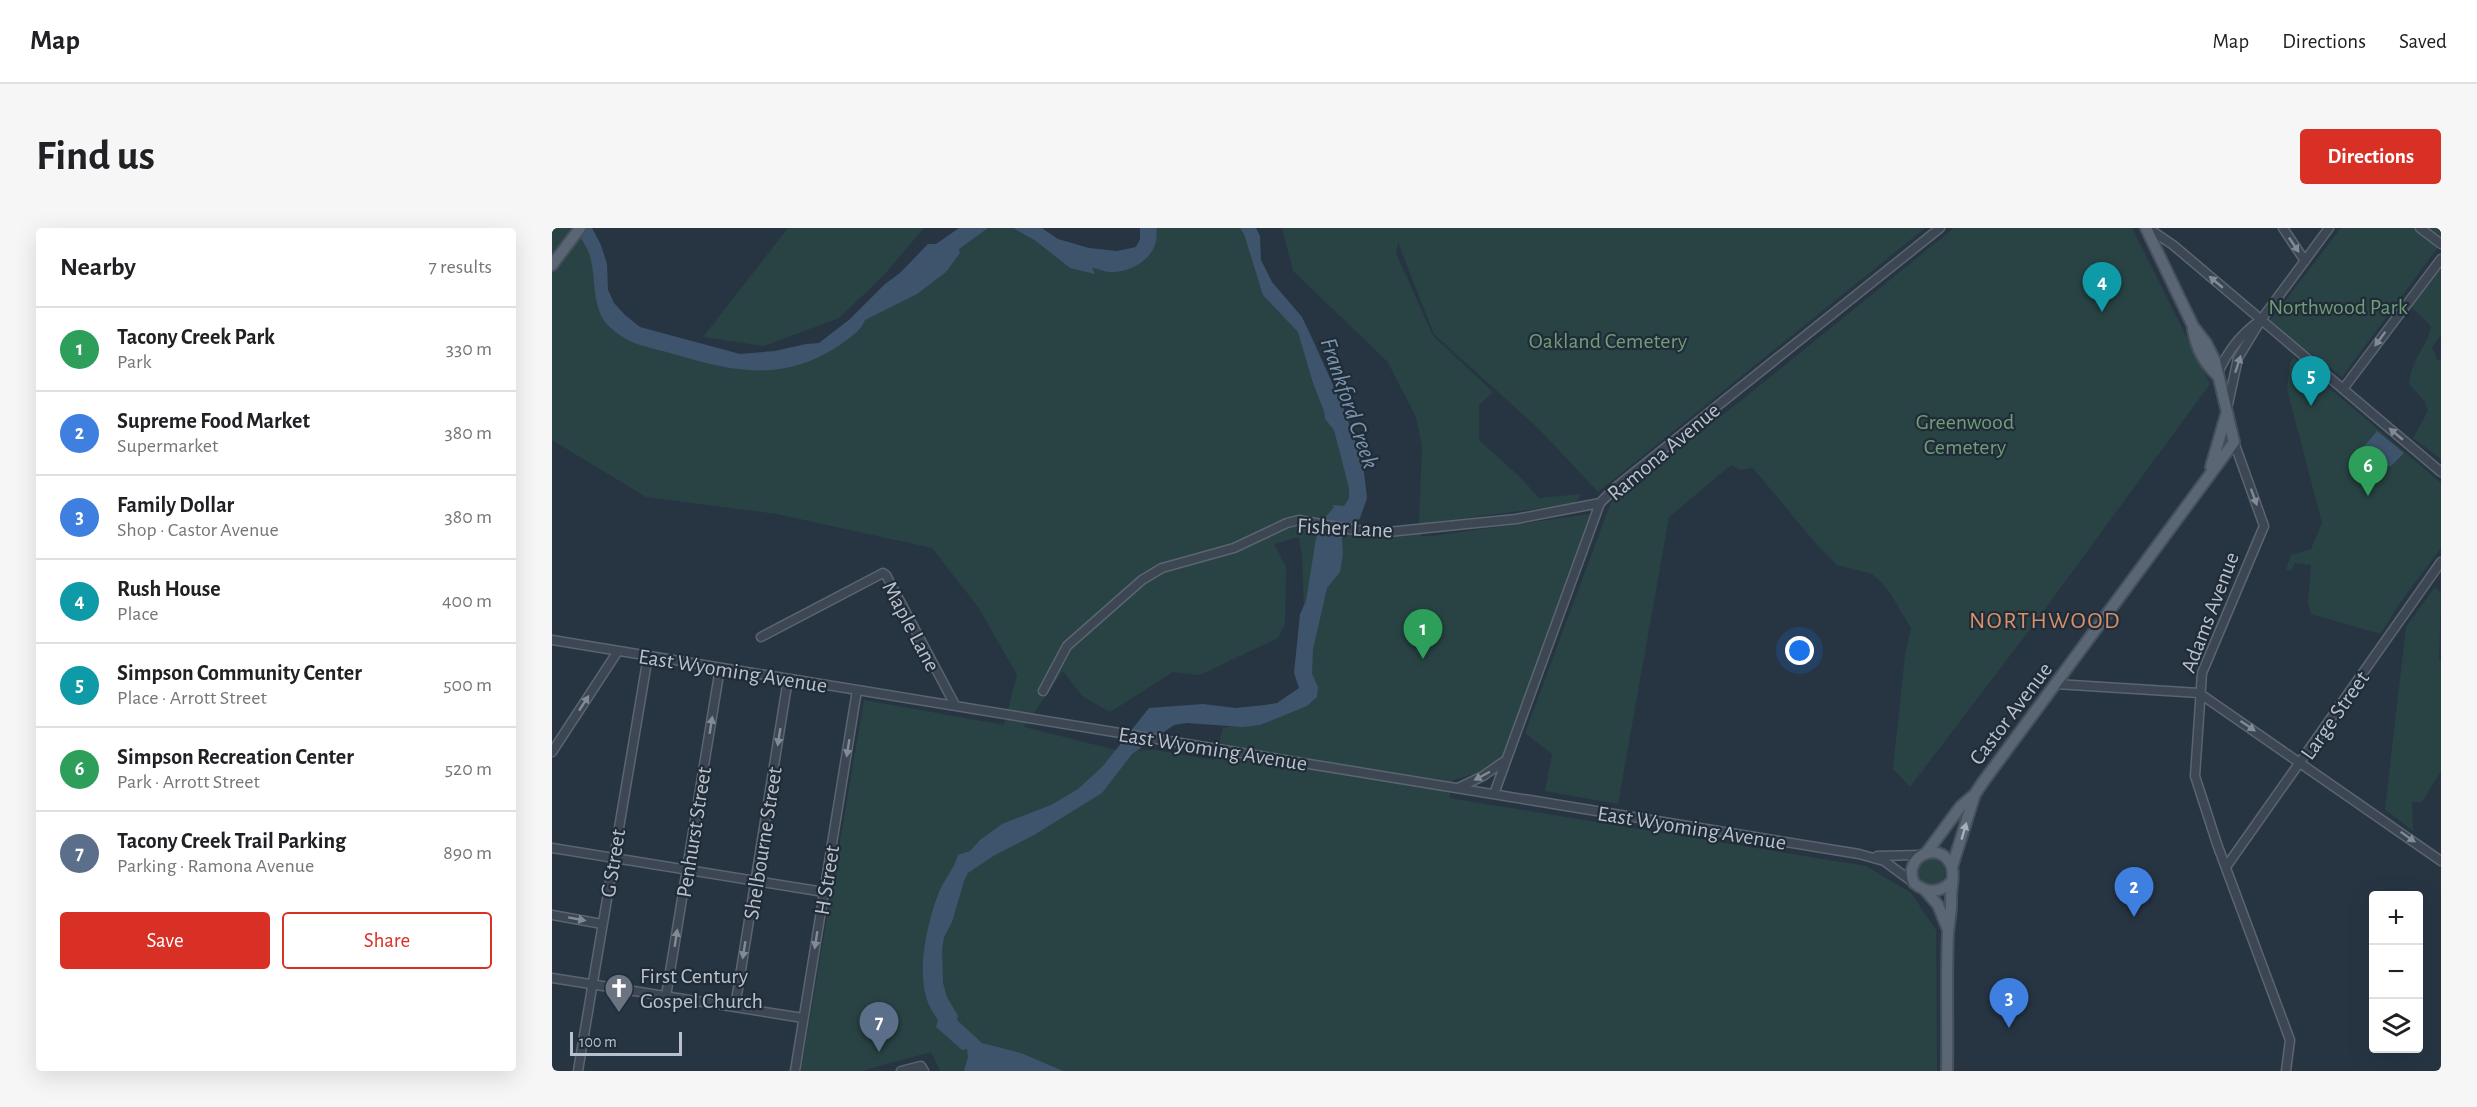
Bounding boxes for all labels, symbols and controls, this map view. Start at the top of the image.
text: Map [30,27,80,55]
text: Map [2213,31,2249,52]
text: Directions [2282,31,2366,52]
text: Saved [2399,31,2447,52]
button: Directions [2300,129,2441,184]
text: Find us [36,135,155,177]
one-way arrow [2288,236,2300,252]
text: Nearby [60,254,136,280]
text: 7 results [428,257,492,277]
pin: 4 [2082,262,2122,312]
one-way arrow [2209,276,2224,289]
park label: Northwood Park [2268,296,2408,318]
text: Tacony Creek Park [117,326,275,348]
park label: Oakland Cemetery [1529,330,1688,352]
one-way arrow [2375,331,2387,346]
water label: Frankford Creek [1315,335,1383,472]
text: 1 [76,339,83,359]
text: 330 m [446,339,492,359]
text: Park [117,352,152,372]
one-way arrow [2234,355,2243,373]
pin: 5 [2292,356,2330,406]
street label: Ramona Avenue [1603,399,1724,505]
text: Supreme Food Market [117,410,310,432]
park label: Greenwood Cemetery [1916,411,2014,458]
text: 2 [75,423,84,443]
text: 380 m [444,423,492,443]
one-way arrow [2389,428,2404,441]
text: Supermarket [117,436,218,456]
pin: 6 [2348,446,2388,496]
one-way arrow [2250,488,2259,506]
text: Family Dollar [117,494,234,516]
text: 3 [75,507,84,527]
text: 380 m [444,507,492,527]
street label: Fisher Lane [1296,515,1393,541]
text: Shop · Castor Avenue [117,520,279,540]
street label: Adams Avenue [2177,549,2243,676]
text: Rush House [117,578,221,600]
street label: Maple Lane [878,578,944,675]
text: 4 [74,591,85,611]
text: 400 m [442,591,492,611]
text: Place [117,604,158,624]
district label: NORTHWOOD [1969,609,2121,633]
pin: 1 [1404,610,1442,659]
your location [1785,636,1814,665]
street label: East Wyoming Avenue [637,645,829,697]
street label: Castor Avenue [1965,658,2056,769]
text: Simpson Community Center [117,662,362,684]
street label: Large Street [2296,667,2373,764]
text: 5 [75,675,84,695]
text: 500 m [443,675,492,695]
text: Place · Arrott Street [117,688,267,708]
one-way arrow [578,696,590,712]
one-way arrow [707,715,716,734]
one-way arrow [2239,720,2255,732]
street label: East Wyoming Avenue [1117,723,1309,775]
one-way arrow [774,727,783,746]
one-way arrow [843,738,852,757]
text: Simpson Recreation Center [117,746,354,768]
text: 6 [75,759,84,779]
text: 520 m [445,759,492,779]
street label: Penhurst Street [673,765,715,899]
street label: Shelbourne Street [740,765,786,921]
one-way arrow [1474,771,1491,781]
text: Park · Arrott Street [117,772,260,792]
street label: East Wyoming Avenue [1596,802,1788,854]
one-way arrow [1960,822,1969,840]
street label: G Street [597,828,629,899]
text: Tacony Creek Trail Parking [117,830,346,852]
one-way arrow [2399,831,2415,843]
text: 7 [75,843,84,863]
text: 890 m [443,843,492,863]
street label: H Street [811,844,843,917]
text: Parking · Ramona Avenue [117,856,314,876]
pin: 2 [2114,868,2154,917]
map controls [2369,891,2423,1053]
button: + [2369,891,2423,945]
button: Save [60,912,270,969]
button: Share [282,912,492,969]
one-way arrow [568,915,587,924]
one-way arrow [671,928,680,947]
one-way arrow [811,931,820,950]
one-way arrow [739,941,748,960]
button: − [2369,945,2423,999]
place label: First Century Gospel Church [640,965,763,1012]
church icon: First Century Gospel Church [603,972,635,1014]
pin: 3 [1990,978,2028,1028]
button: layers [2369,999,2423,1053]
pin: 7 [860,1002,898,1052]
scale bar [570,1029,682,1056]
text: 100 m [579,1034,617,1050]

